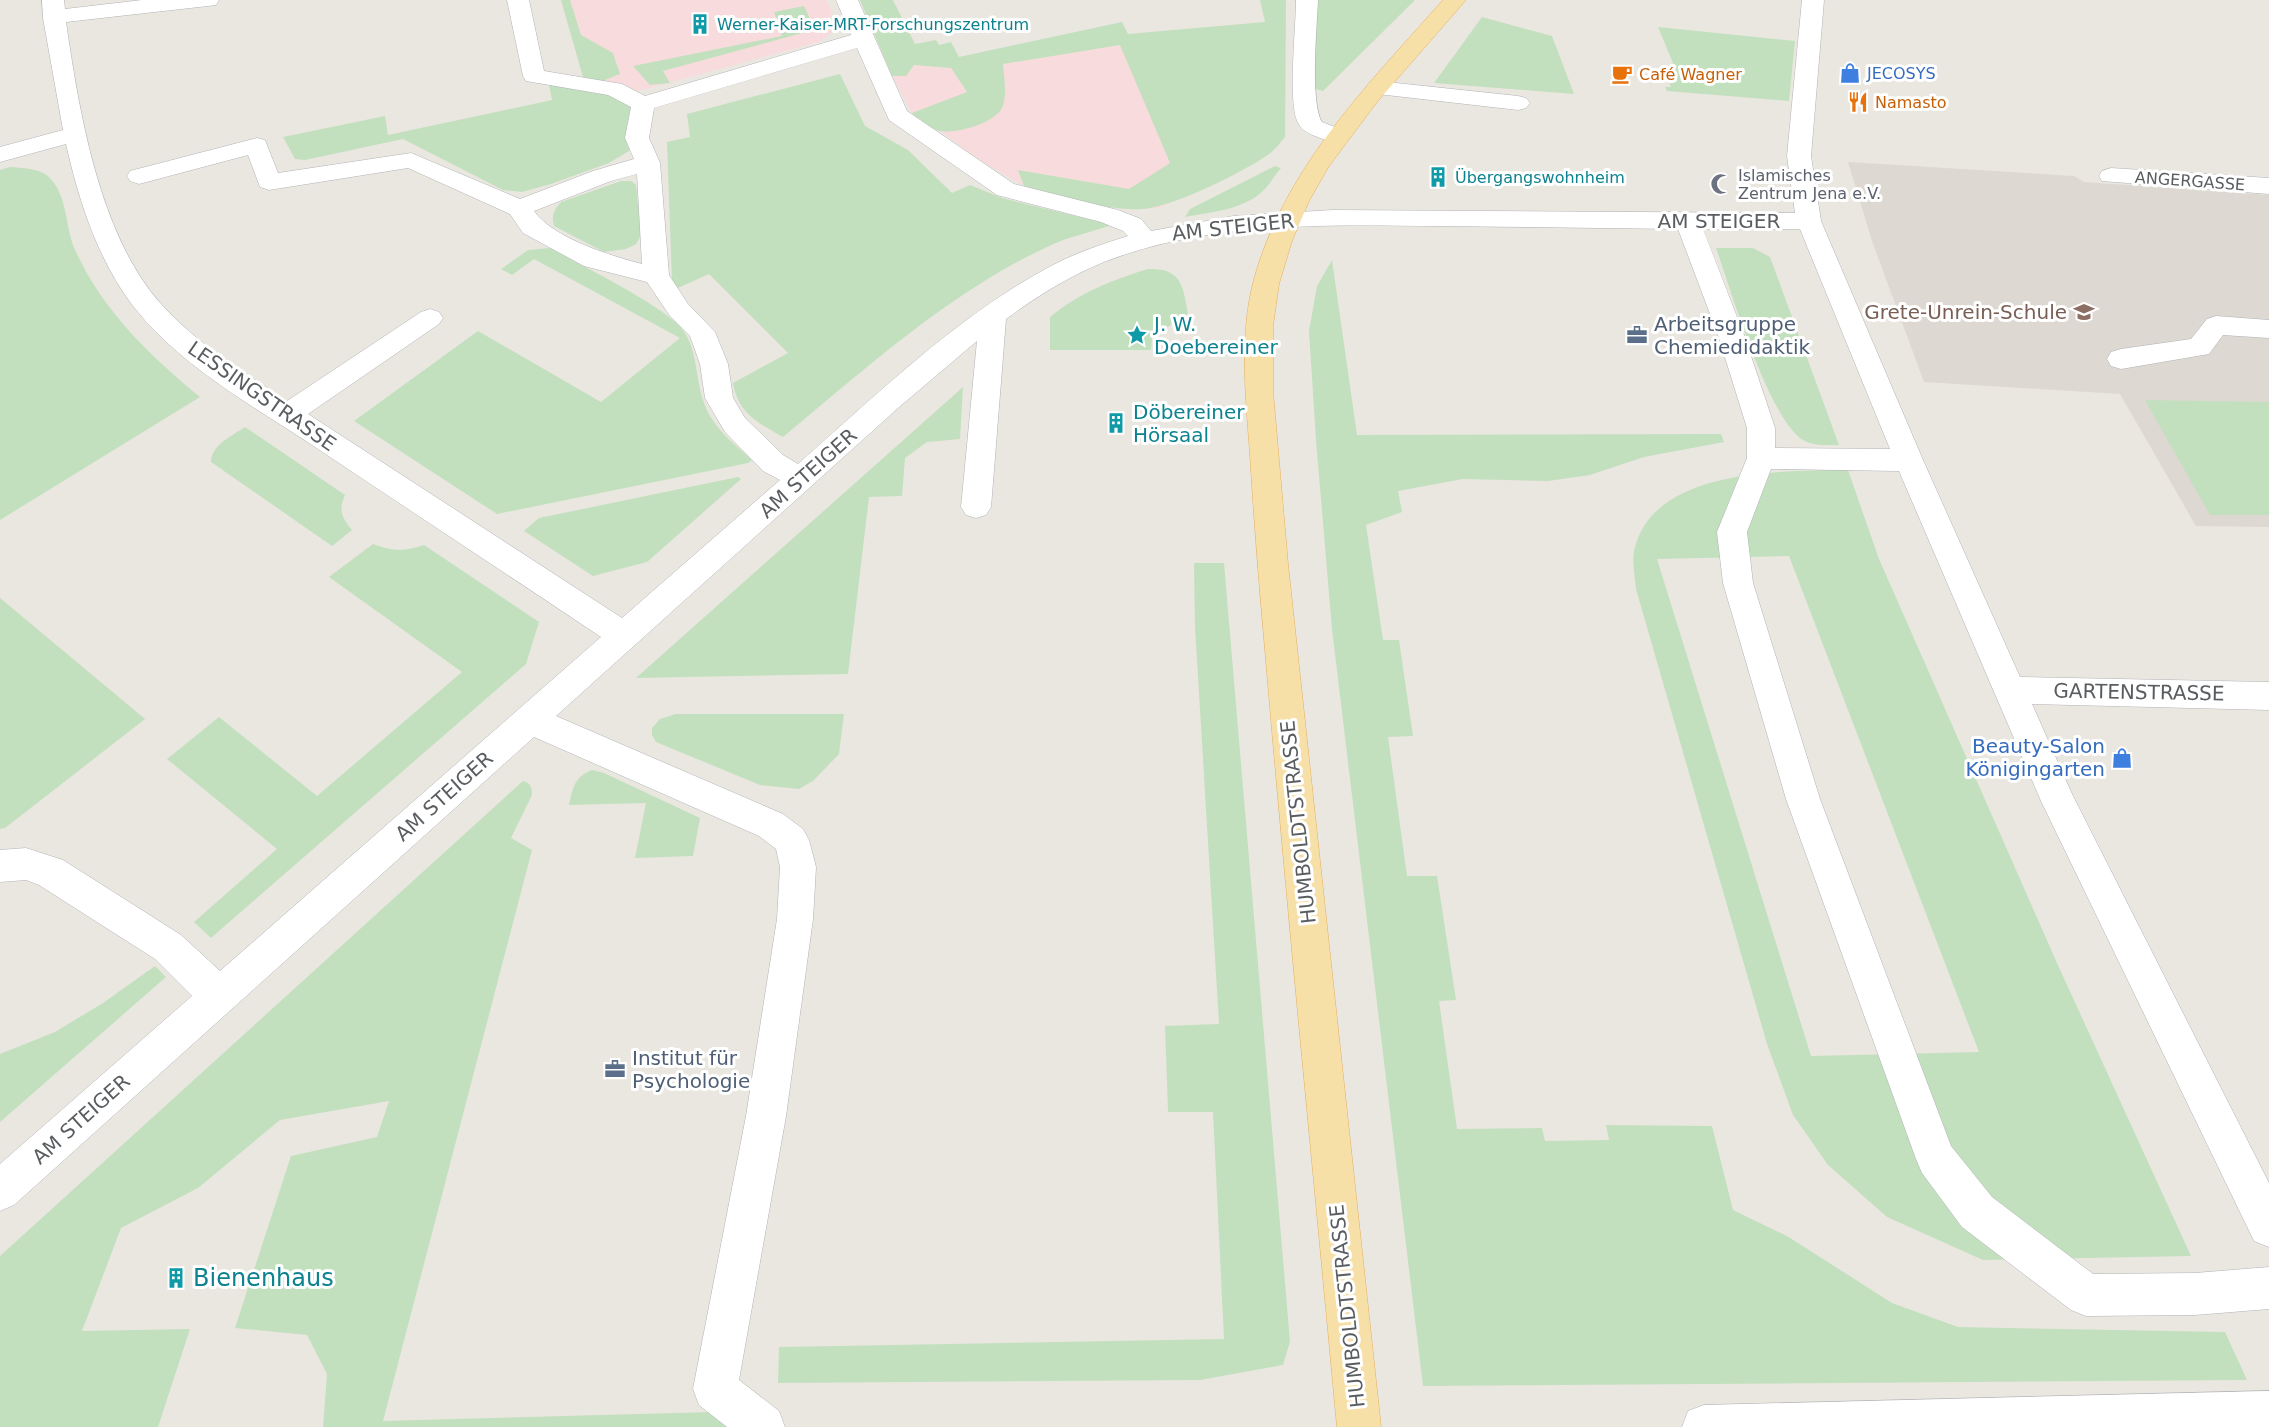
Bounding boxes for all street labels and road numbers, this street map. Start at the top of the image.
street label: ANGERGASSE [2134,168,2246,194]
street label: AM STEIGER [1171,209,1295,245]
street label: AM STEIGER [1658,209,1780,233]
street label: LESSINGSTRASSE [183,336,341,456]
street label: AM STEIGER [754,423,862,523]
street label: GARTENSTRASSE [2053,679,2225,705]
street label: HUMBOLDTSTRASSE [1275,719,1321,925]
street label: AM STEIGER [390,746,498,846]
street label: AM STEIGER [27,1069,135,1169]
street label: HUMBOLDTSTRASSE [1324,1203,1370,1409]

